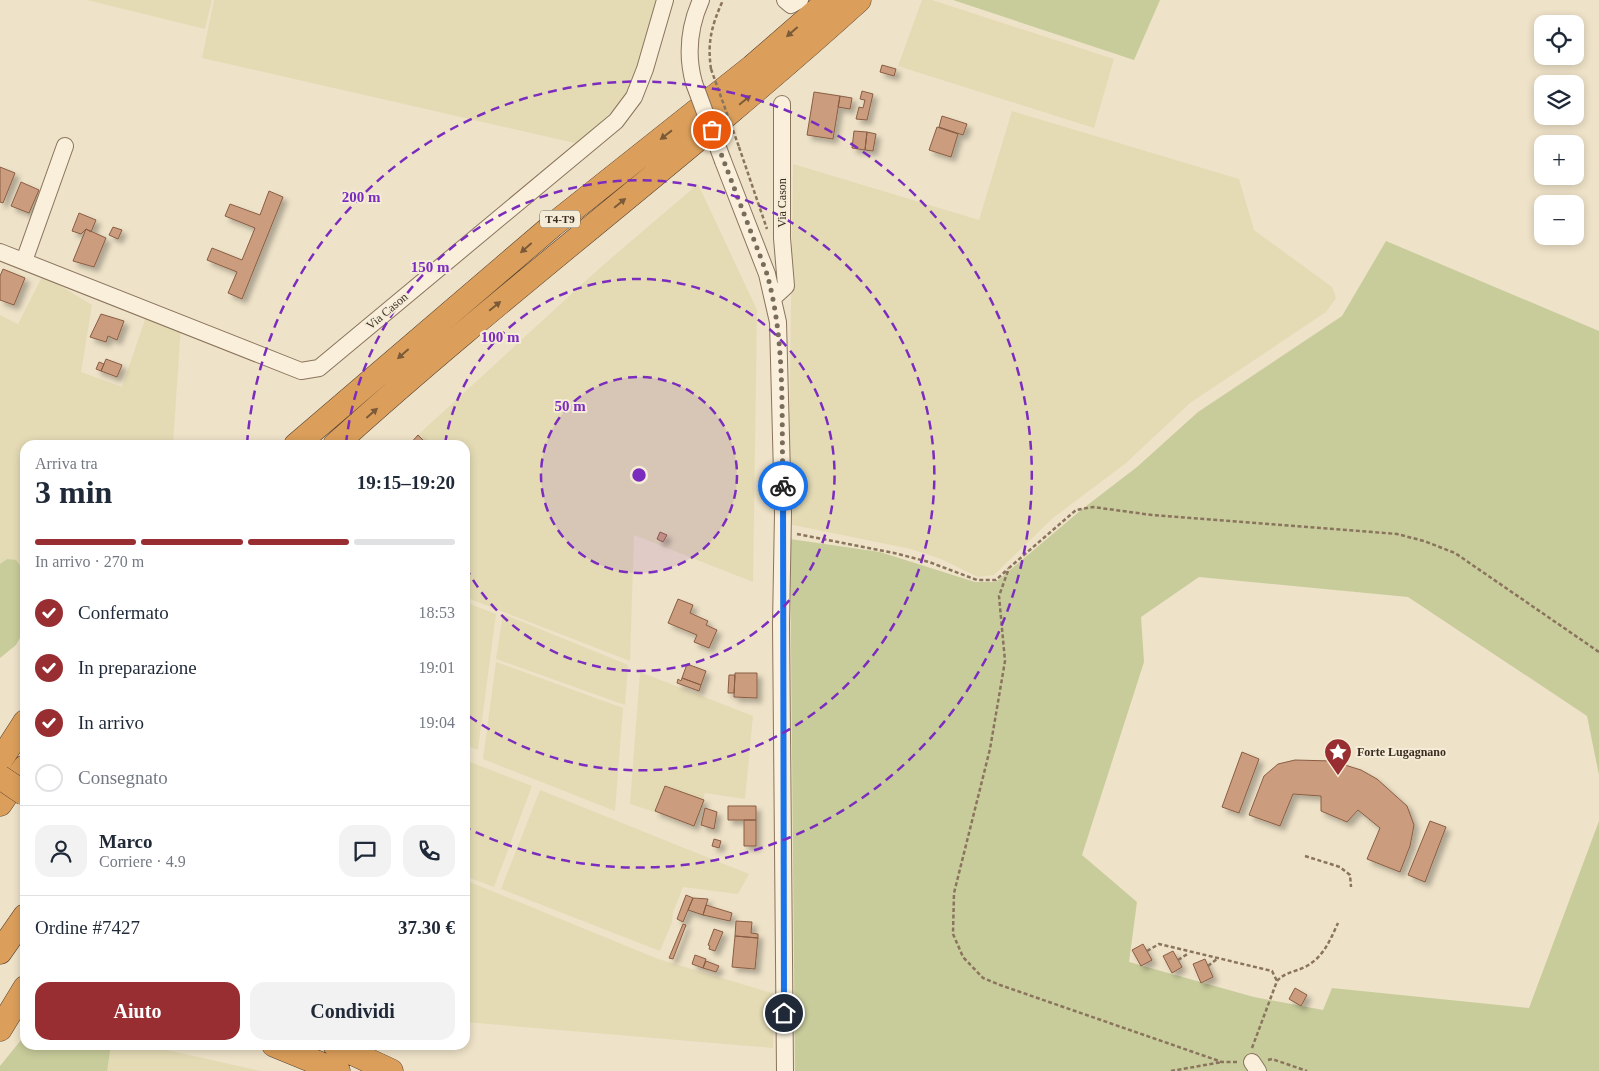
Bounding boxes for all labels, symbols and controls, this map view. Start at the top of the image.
map controls [1534,15,1584,245]
button: locate [1534,15,1584,65]
one-way arrow [787,26,799,38]
button: layers [1534,75,1584,125]
one-way arrow [739,94,752,105]
pin [691,109,733,151]
icon: bag [698,116,726,144]
one-way arrow [660,130,673,140]
button: + [1534,135,1584,185]
street label: Via Cason [775,178,789,228]
text: 200 m [342,189,381,205]
button: − [1534,195,1584,245]
one-way arrow [613,198,626,209]
road number: T4-T9 [540,210,580,228]
one-way arrow [520,242,533,253]
text: 150 m [411,259,450,275]
street label: Via Cason [363,290,411,332]
one-way arrow [488,301,501,312]
text: 100 m [481,329,520,345]
one-way arrow [396,348,409,359]
text: 50 m [554,398,586,414]
one-way arrow [365,407,378,418]
text: Arriva tra [35,455,98,472]
courier [758,461,808,511]
centre of rings [630,466,648,484]
text: 19:15–19:20 [357,472,455,493]
icon: bike [769,472,797,500]
text: 3 min [35,474,112,510]
text: In arrivo · 270 m [35,553,144,570]
icon: check [35,599,63,627]
text: Confermato [78,602,169,623]
text: 18:53 [419,604,455,621]
icon: check [35,654,63,682]
text: In preparazione [78,657,197,678]
text: 19:01 [419,659,455,676]
icon: check [35,709,63,737]
text: In arrivo [78,712,144,733]
text: 19:04 [419,714,455,731]
place icon: Forte Lugagnano [1323,737,1353,776]
place label: Forte Lugagnano [1357,745,1446,759]
text: Consegnato [78,767,168,788]
button: person [35,825,87,877]
button: chat [339,825,391,877]
button: phone [403,825,455,877]
text: Marco [99,831,152,852]
text: Corriere · 4.9 [99,853,186,870]
text: Ordine #7427 [35,917,140,938]
text: 37.30 € [398,917,455,938]
button: Aiuto [35,982,240,1040]
button: Condividi [250,982,455,1040]
pin [763,992,805,1034]
icon: home [770,999,798,1027]

